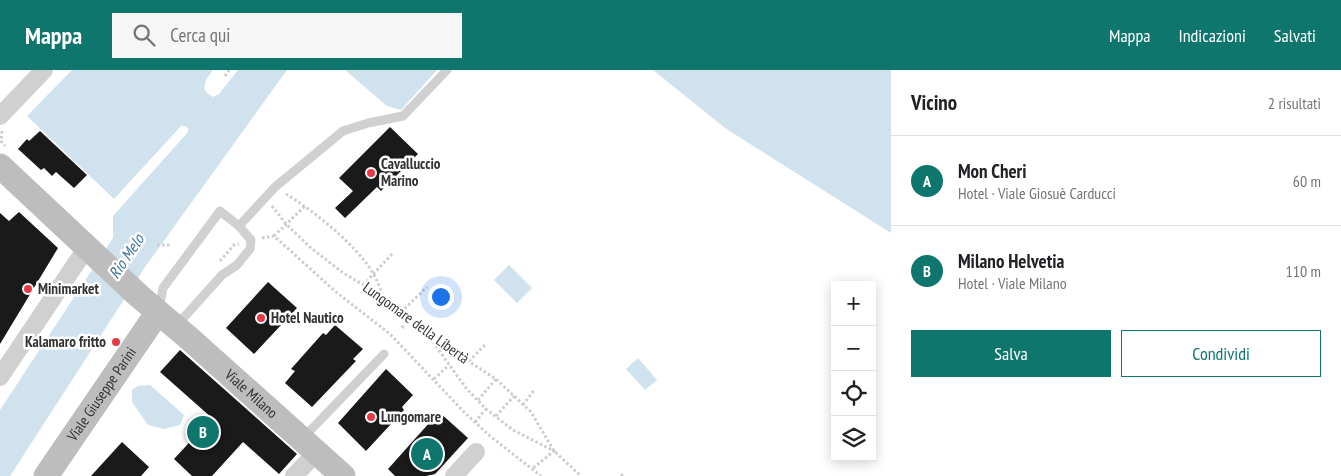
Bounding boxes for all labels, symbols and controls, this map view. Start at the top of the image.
search box [112,13,462,58]
text: Mappa [25,20,82,51]
icon: search [130,21,158,49]
text: Cerca qui [170,23,230,47]
text: Mappa [1109,24,1150,47]
text: Indicazioni [1178,24,1246,47]
text: Salvati [1274,24,1316,47]
text: Vicino [911,89,957,116]
text: 2 risultati [1268,93,1321,113]
place label: Cavalluccio Marino [381,154,441,190]
text: Mon Cheri [958,159,1026,183]
marker: Cavalluccio Marino [365,167,377,179]
text: A [923,171,931,191]
text: 60 m [1293,171,1321,191]
text: Hotel · Viale Giosuè Carducci [958,183,1116,203]
water label: Rio Melo [104,229,149,282]
text: Milano Helvetia [958,249,1064,273]
text: B [923,261,931,281]
text: 110 m [1286,261,1321,281]
text: Hotel · Viale Milano [958,273,1067,293]
street label: Lungomare della Libertà [359,278,473,368]
place label: Minimarket [38,279,99,298]
map controls [831,281,876,461]
button: + [831,281,876,326]
marker: Minimarket [22,283,34,295]
your location [428,284,454,310]
place label: Hotel Nautico [271,308,344,327]
marker: Hotel Nautico [255,312,267,324]
button: − [831,326,876,371]
button: Salva [911,330,1111,377]
button: Condividi [1121,330,1321,377]
place label: Kalamaro fritto [25,332,106,351]
marker: Kalamaro fritto [110,336,122,348]
street label: Viale Giuseppe Parini [62,343,140,445]
street label: Viale Milano [220,364,282,422]
button: locate [831,371,876,416]
place label: Lungomare [381,407,441,426]
marker: Lungomare [365,411,377,423]
pin: B [187,413,219,451]
button: layers [831,416,876,461]
pin: A [411,435,443,473]

